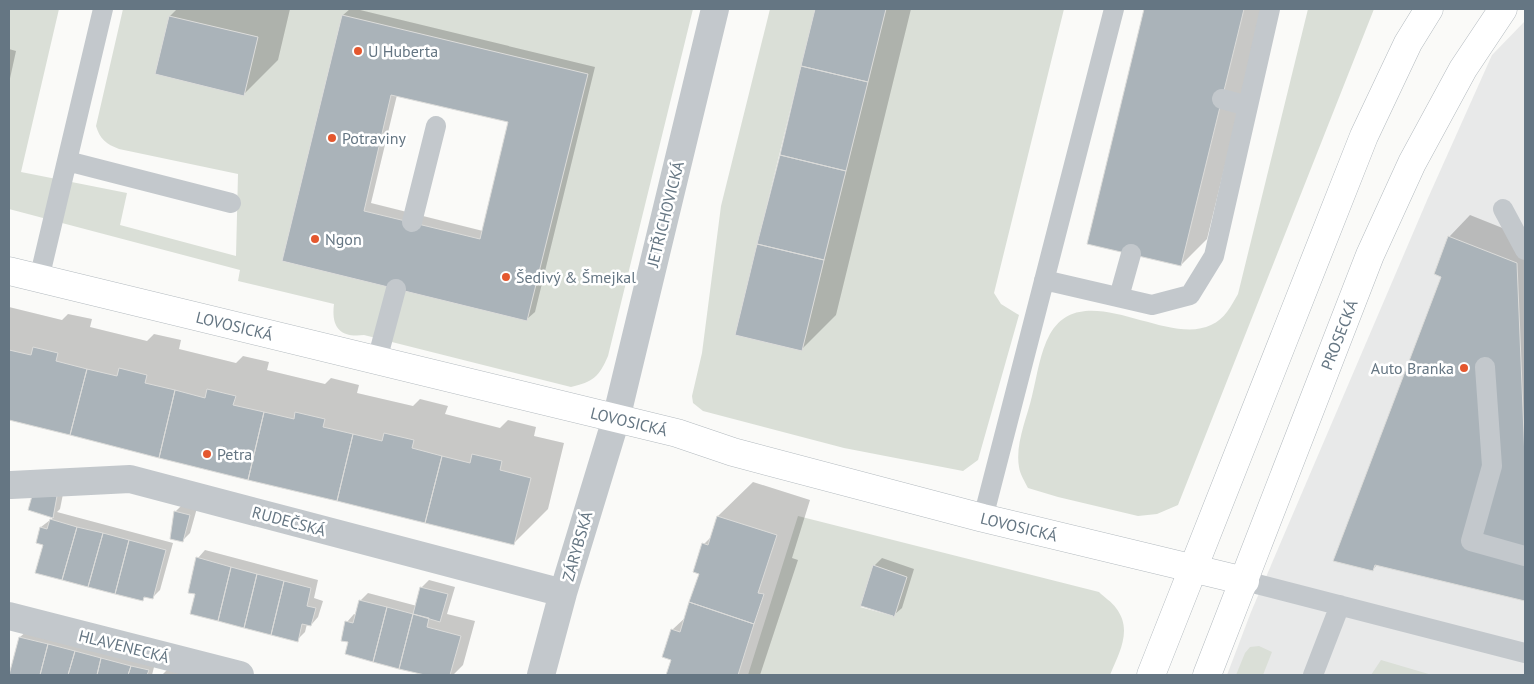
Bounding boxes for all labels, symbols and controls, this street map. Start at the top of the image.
place label: U Huberta [368,41,438,61]
marker: U Huberta [352,45,364,57]
place label: Potraviny [342,128,406,148]
marker: Potraviny [326,132,338,144]
street label: JETŘICHOVICKÁ [642,158,688,270]
place label: Ngon [325,229,362,249]
marker: Ngon [309,233,321,245]
place label: Šedivý & Šmejkal [516,267,636,287]
marker: Šedivý & Šmejkal [500,271,512,283]
street label: PROSECKÁ [1316,296,1362,373]
street label: LOVOSICKÁ [194,307,275,345]
place label: Auto Branka [1371,358,1454,378]
marker: Auto Branka [1458,362,1470,374]
street label: LOVOSICKÁ [589,402,670,440]
place label: Petra [217,444,252,464]
marker: Petra [201,448,213,460]
street label: RUDEČSKÁ [250,502,329,541]
street label: ZÁRYBSKÁ [557,508,597,583]
street label: LOVOSICKÁ [978,508,1060,546]
street label: HLAVENECKÁ [77,625,172,667]

